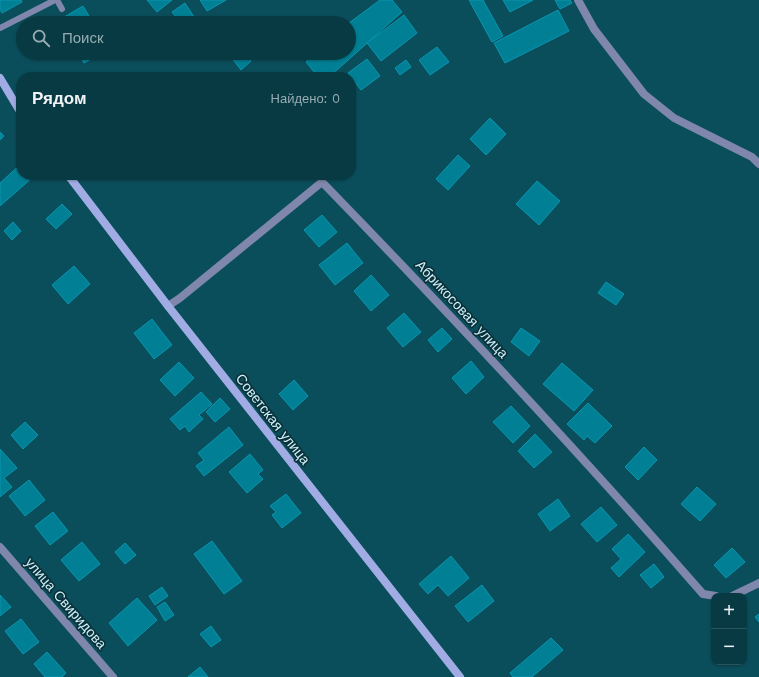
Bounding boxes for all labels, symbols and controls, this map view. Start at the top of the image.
search box [16,16,356,60]
icon: search [30,27,52,49]
text: Поиск [62,29,104,47]
text: Рядом [32,88,87,108]
text: Найдено: 0 [271,91,340,106]
street label: Абрикосовая улица [413,257,512,361]
street label: Советская улица [233,370,314,468]
street label: улица Свиридова [22,554,110,652]
map controls [711,593,747,665]
button: + [711,593,747,629]
button: − [711,629,747,665]

